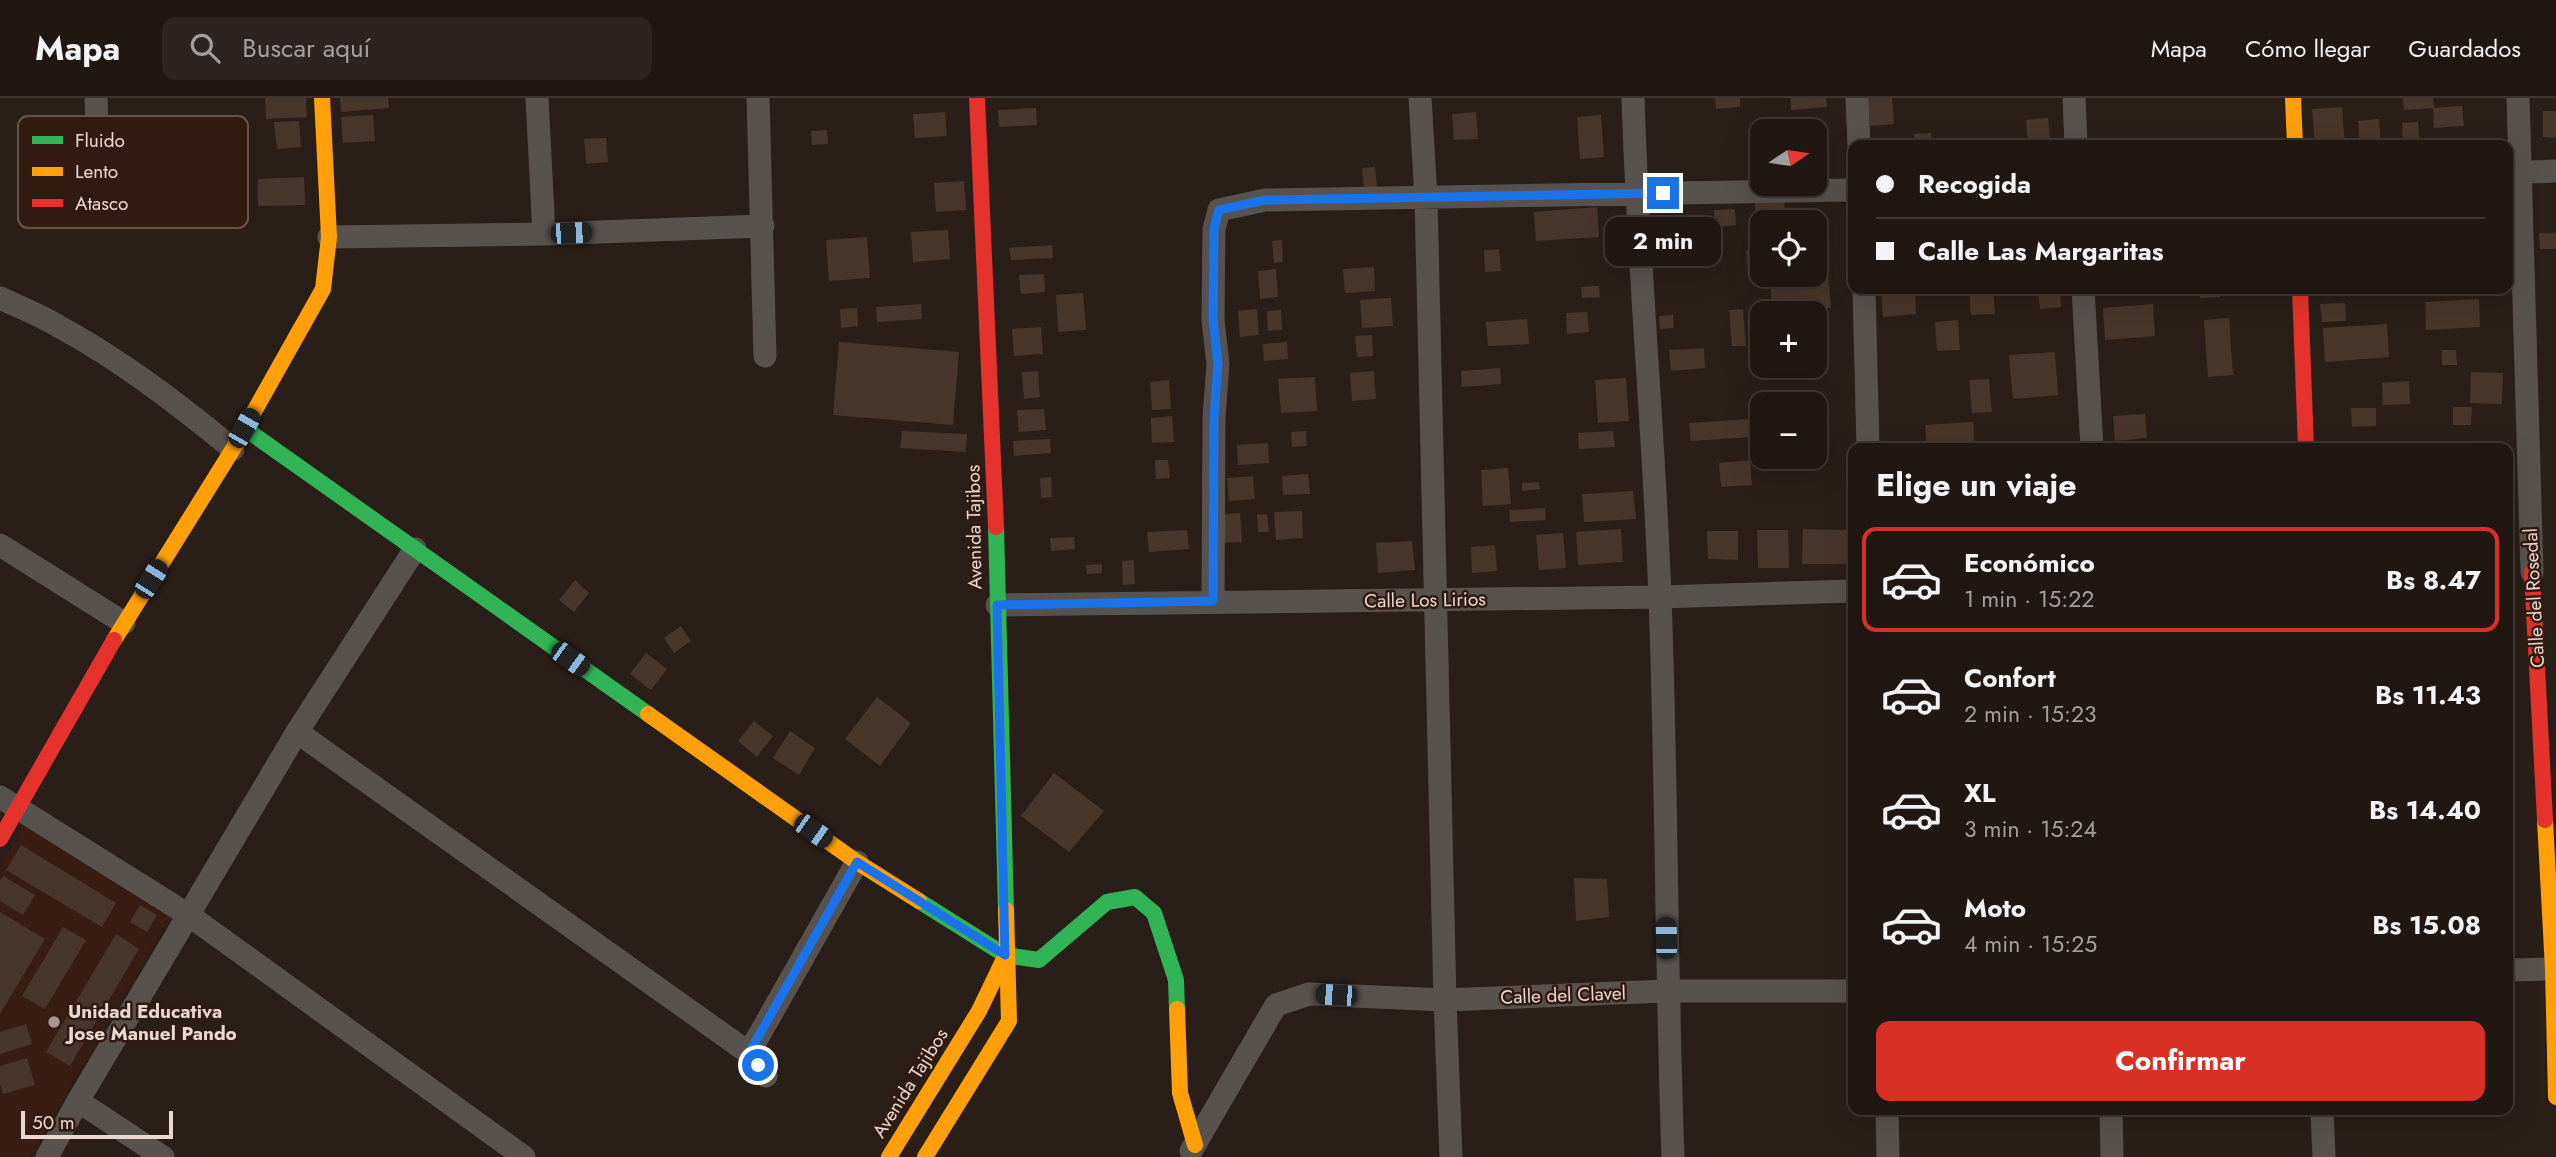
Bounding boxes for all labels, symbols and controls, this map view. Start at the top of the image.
search box [162,17,652,80]
text: Mapa [35,25,120,72]
icon: search [186,29,224,67]
text: Buscar aquí [242,29,370,67]
text: Mapa [2151,31,2207,66]
text: Cómo llegar [2245,31,2370,66]
text: Guardados [2408,31,2521,66]
legend [18,116,248,228]
north arrow [1750,119,1827,196]
map controls [1750,119,1827,469]
text: Fluido [75,127,125,154]
text: Lento [75,158,118,185]
text: Recogida [1918,165,2031,203]
route end [1647,177,1679,209]
text: Atasco [75,190,128,217]
button: locate [1750,210,1827,287]
callout: 2 min [1605,217,1721,266]
car [550,222,593,244]
text: 2 min [1633,224,1693,258]
text: Calle Las Margaritas [1918,232,2164,270]
button: + [1750,301,1827,378]
button: − [1750,392,1827,469]
car [225,405,264,451]
text: Elige un viaje [1876,462,2077,508]
street label: Avenida Tajibos [959,464,989,590]
street label: Calle del Rosedal [2517,527,2551,669]
text: Económico [1964,544,2095,582]
icon: car [1880,548,1943,611]
car [131,556,172,602]
text: Bs 8.47 [2386,561,2481,599]
text: 1 min · 15:22 [1964,582,2094,616]
street label: Calle Los Lirios [1364,585,1486,615]
car [547,638,594,680]
text: Confort [1964,659,2056,697]
icon: car [1880,663,1943,726]
text: Bs 11.43 [2375,676,2481,714]
text: 2 min · 15:23 [1964,697,2097,731]
text: XL [1964,774,1996,812]
icon: car [1880,778,1943,841]
text: Bs 14.40 [2369,791,2481,829]
car [790,810,837,852]
text: 3 min · 15:24 [1964,812,2097,846]
text: Moto [1964,889,2026,927]
icon: car [1880,893,1943,956]
text: Bs 15.08 [2372,906,2481,944]
car [1656,917,1677,959]
text: 4 min · 15:25 [1964,927,2097,961]
street label: Calle del Clavel [1500,979,1626,1011]
car [1315,983,1358,1007]
place label: Unidad Educativa Jose Manuel Pando [64,998,237,1047]
marker: Unidad Educativa Jose Manuel Pando [46,1014,62,1030]
button: Confirmar [1876,1021,2485,1101]
street label: Avenida Tajibos [866,1023,955,1143]
route start [742,1049,774,1081]
scale bar [21,1108,173,1140]
text: 50 m [32,1109,75,1136]

